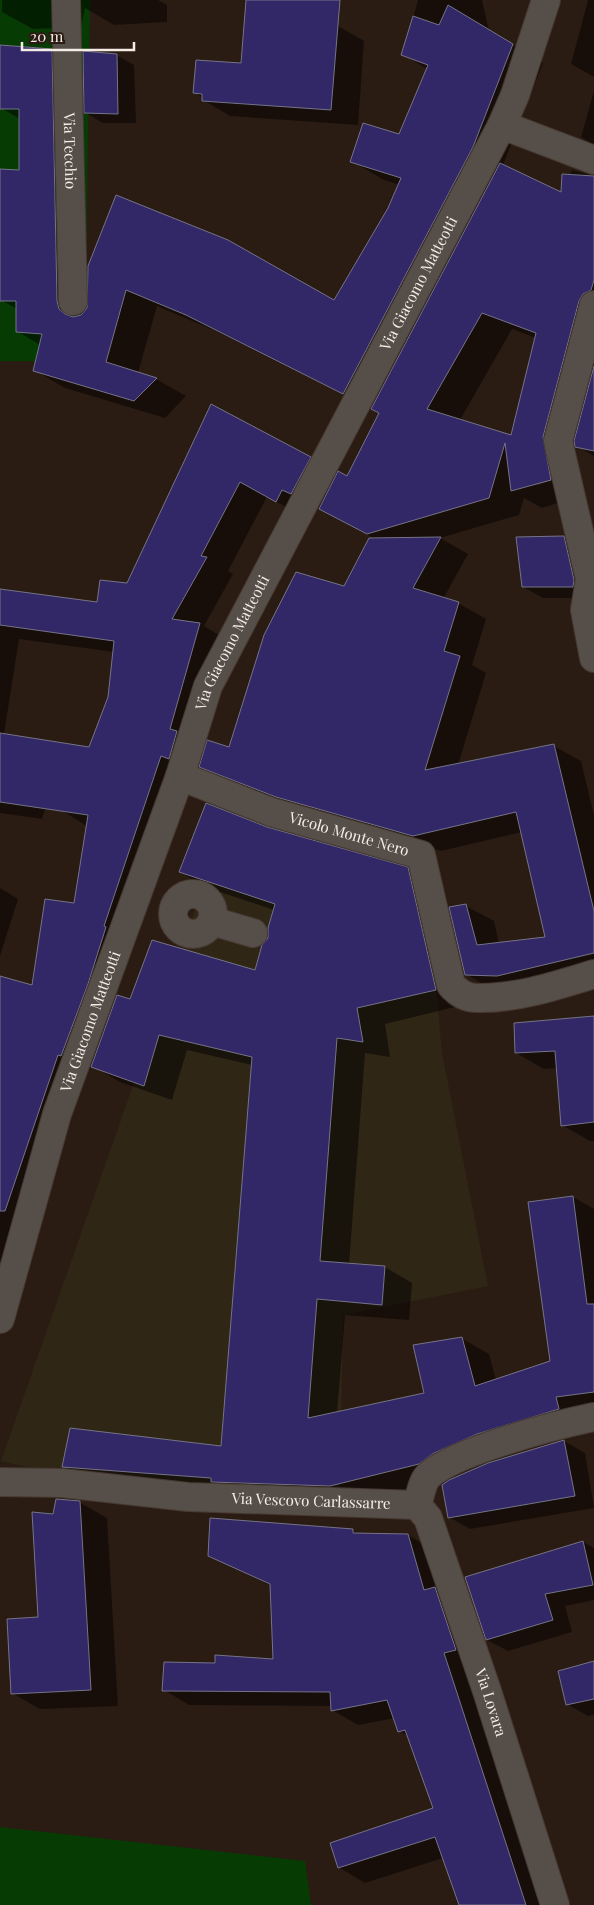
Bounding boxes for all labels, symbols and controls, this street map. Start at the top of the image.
scale bar [22,20,135,52]
text: 20 m [30,26,64,46]
street label: Via Tecchio [60,111,81,189]
street label: Via Giacomo Matteotti [374,212,462,354]
street label: Via Giacomo Matteotti [190,571,274,713]
street label: Vicolo Monte Nero [286,806,412,860]
street label: Via Giacomo Matteotti [55,948,125,1096]
street label: Via Vescovo Carlassarre [230,1487,391,1513]
street label: Via Lovara [471,1665,512,1739]

